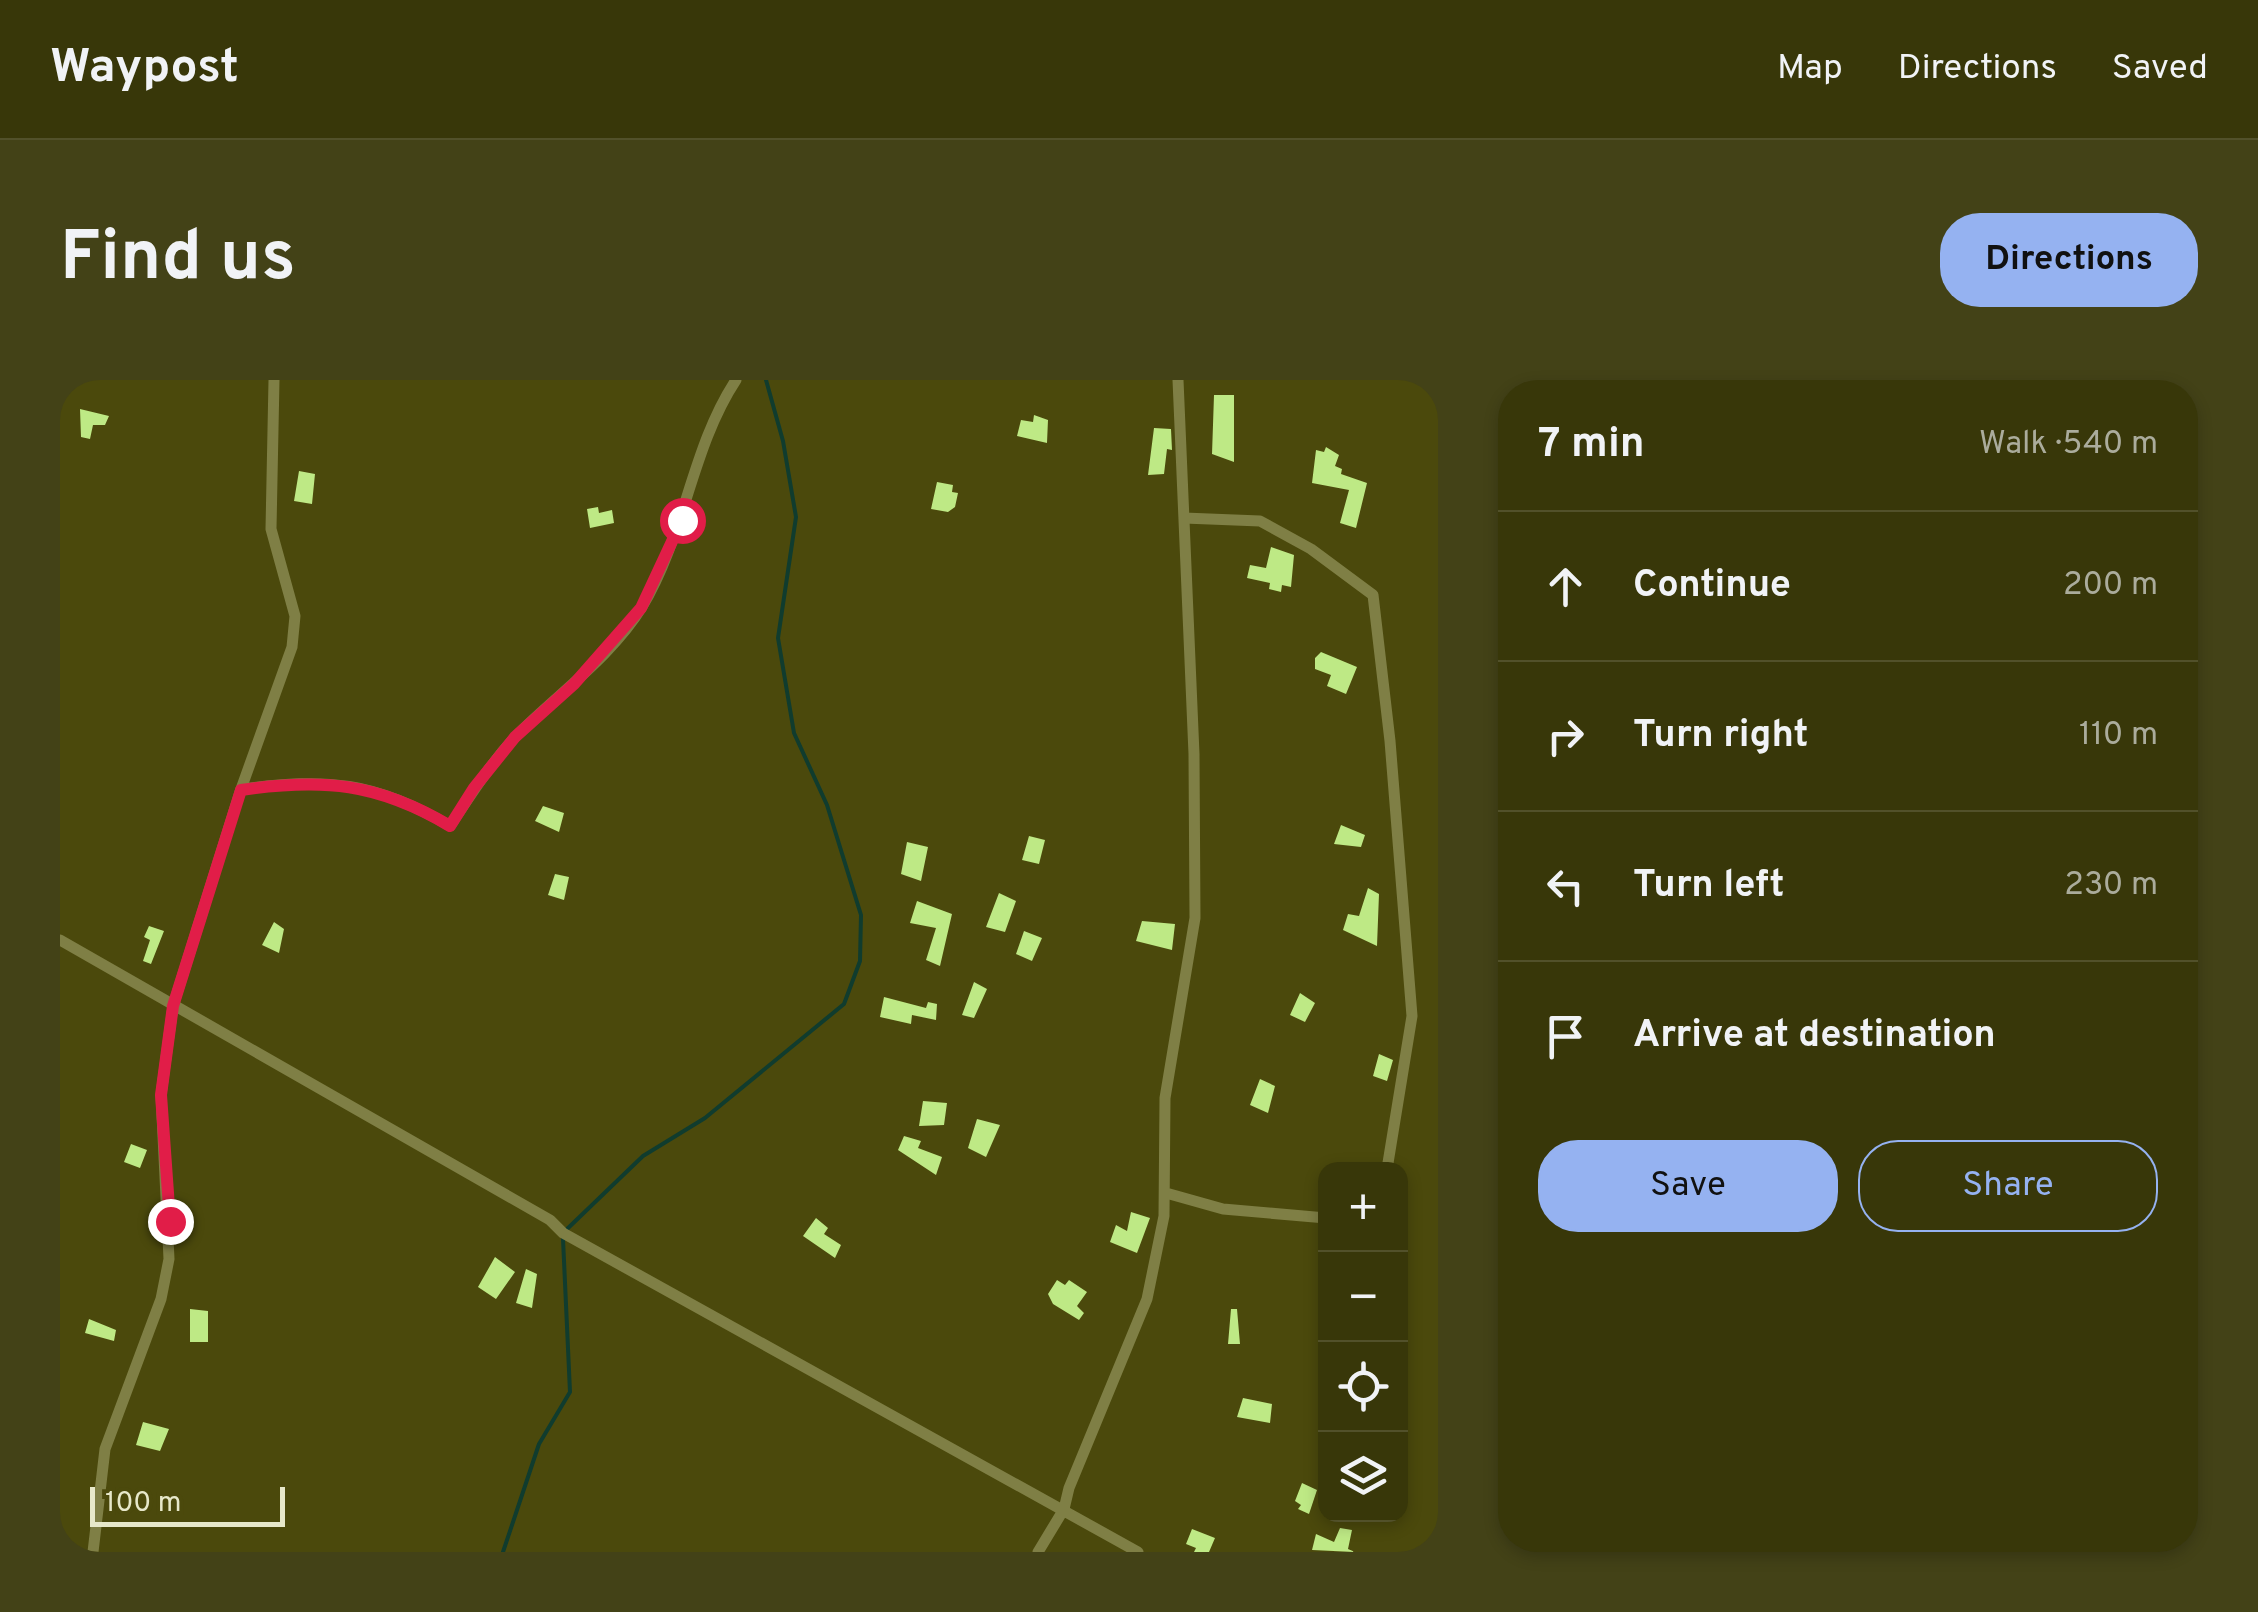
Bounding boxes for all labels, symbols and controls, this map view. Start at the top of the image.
text: Waypost [50,39,239,99]
text: Map [1777,47,1843,91]
text: Directions [1898,47,2057,91]
text: Saved [2112,47,2208,91]
button: Directions [1940,213,2198,307]
text: Find us [60,216,296,305]
text: 7 min [1538,419,1645,472]
text: Walk · 540 m [1979,425,2158,465]
route start [660,498,706,544]
icon: ahead [1538,559,1593,614]
text: Continue [1633,562,1791,611]
text: 200 m [2063,566,2158,606]
icon: right [1538,709,1593,764]
text: Turn right [1633,712,1808,761]
text: 110 m [2079,716,2158,756]
icon: left [1538,859,1593,914]
text: Turn left [1633,862,1785,911]
text: 230 m [2064,866,2158,906]
icon: arrive [1538,1009,1593,1064]
text: Arrive at destination [1633,1012,1996,1061]
button: Save [1538,1140,1838,1232]
button: Share [1858,1140,2158,1232]
map controls [1318,1162,1408,1522]
button: + [1318,1162,1408,1252]
route end [148,1199,194,1245]
button: − [1318,1252,1408,1342]
button: locate [1318,1342,1408,1432]
button: layers [1318,1432,1408,1522]
scale bar [90,1482,285,1526]
text: 100 m [105,1486,181,1522]

